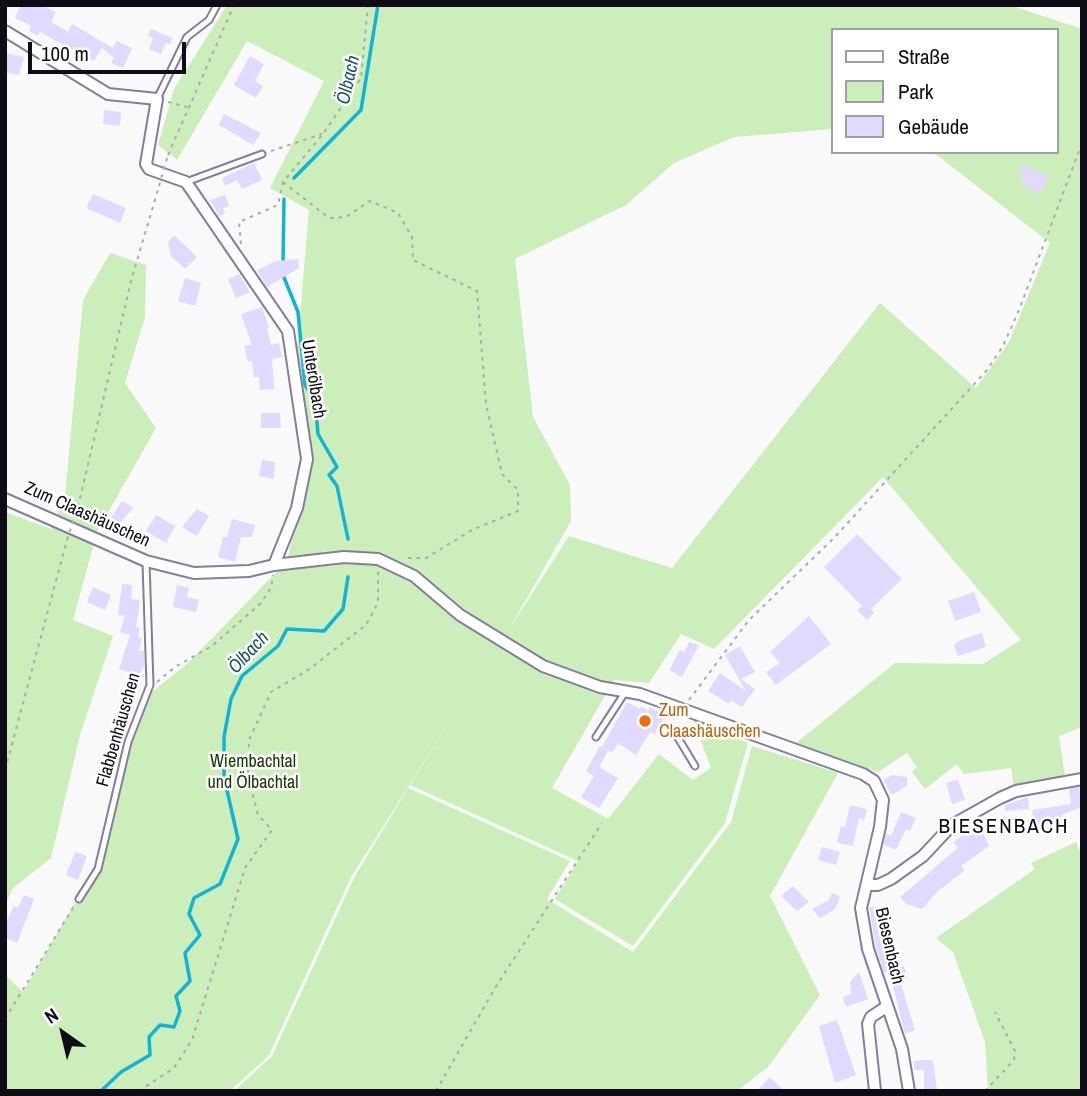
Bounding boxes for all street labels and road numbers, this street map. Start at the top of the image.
street label: Unterölbach [296,338,330,420]
street label: Zum Claashäuschen [21,478,153,552]
street label: Flabbenhäuschen [92,671,146,789]
street label: Biesenbach [870,906,908,986]

